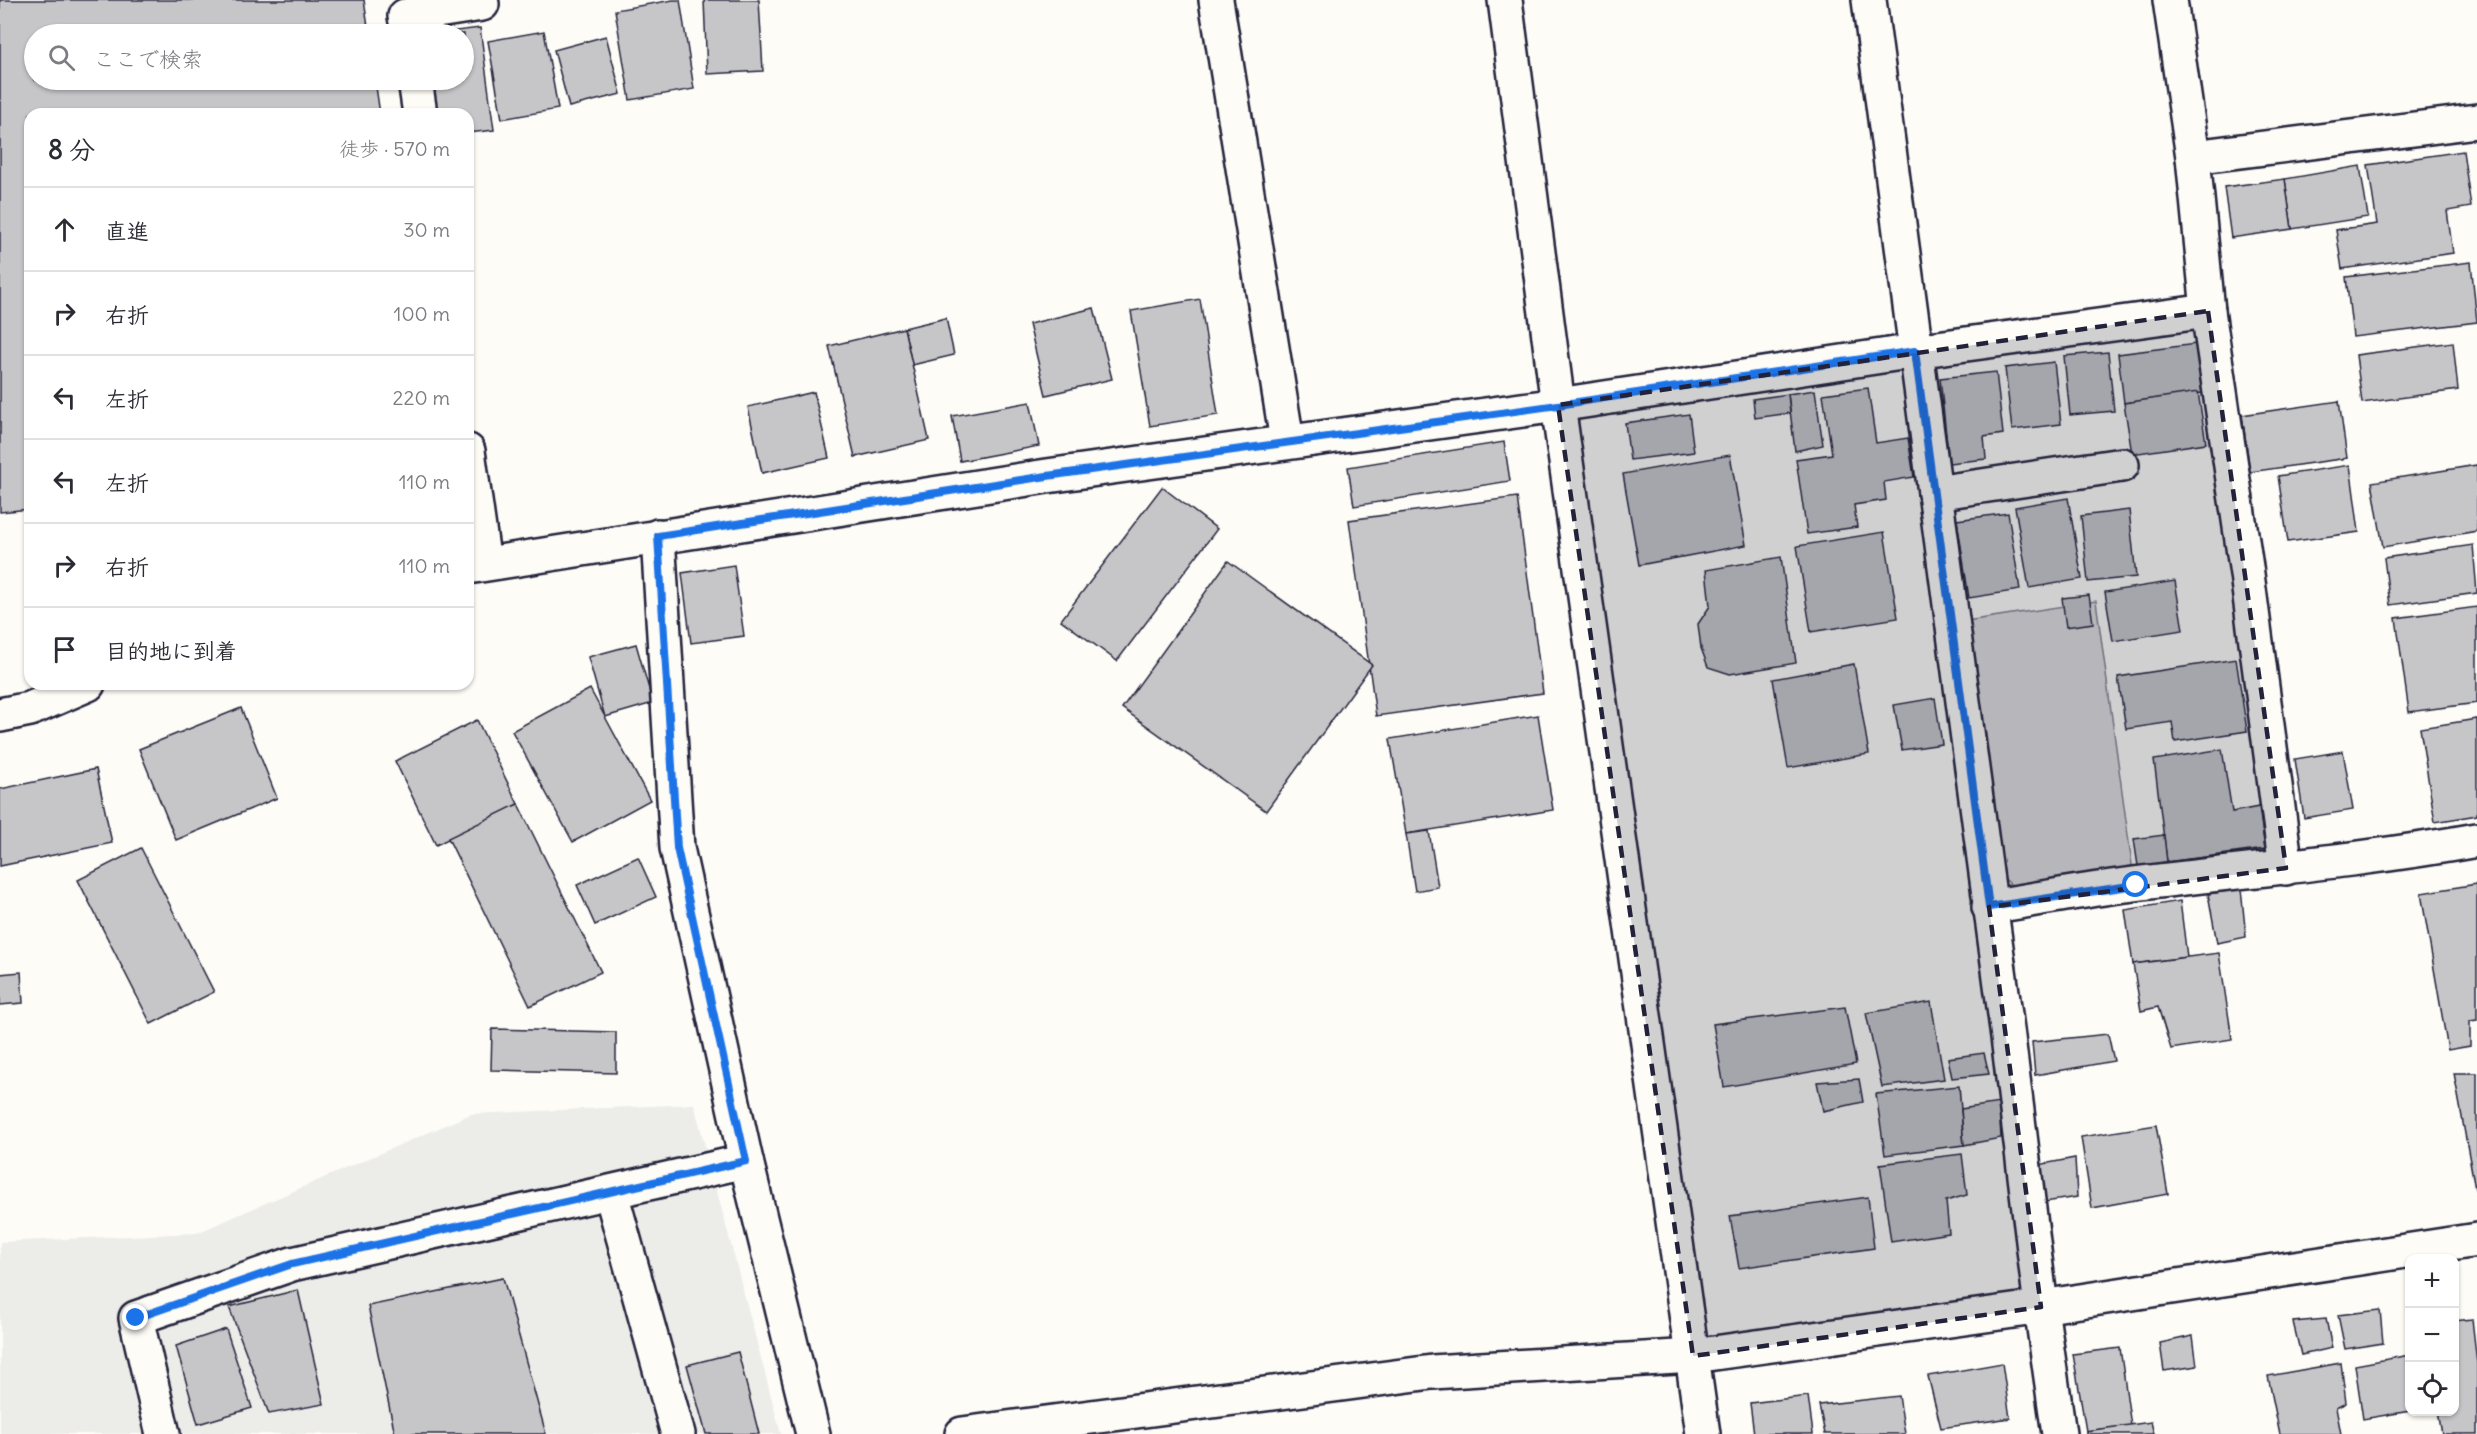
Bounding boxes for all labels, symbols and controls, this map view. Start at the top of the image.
search box [24,24,474,90]
icon: search [45,41,78,74]
text: ここで検索 [93,45,203,73]
text: 8 分 [48,133,95,166]
text: 徒歩 · 570 m [339,136,450,161]
icon: ahead [48,213,81,246]
text: 直進 [105,217,149,245]
text: 30 m [403,217,450,242]
icon: right [48,297,81,330]
text: 右折 [105,301,149,329]
text: 100 m [393,301,450,326]
icon: left [48,381,81,414]
text: 左折 [105,385,149,413]
text: 220 m [393,385,450,410]
icon: left [48,465,81,498]
text: 左折 [105,469,149,497]
text: 110 m [399,469,450,494]
icon: right [48,549,81,582]
text: 右折 [105,553,149,581]
text: 110 m [399,553,450,578]
icon: arrive [48,633,81,666]
text: 目的地に到着 [105,637,237,665]
route start [2122,871,2148,897]
map controls [2405,1254,2459,1416]
button: + [2405,1254,2459,1308]
route end [122,1304,148,1330]
button: − [2405,1308,2459,1362]
button: locate [2405,1362,2459,1416]

